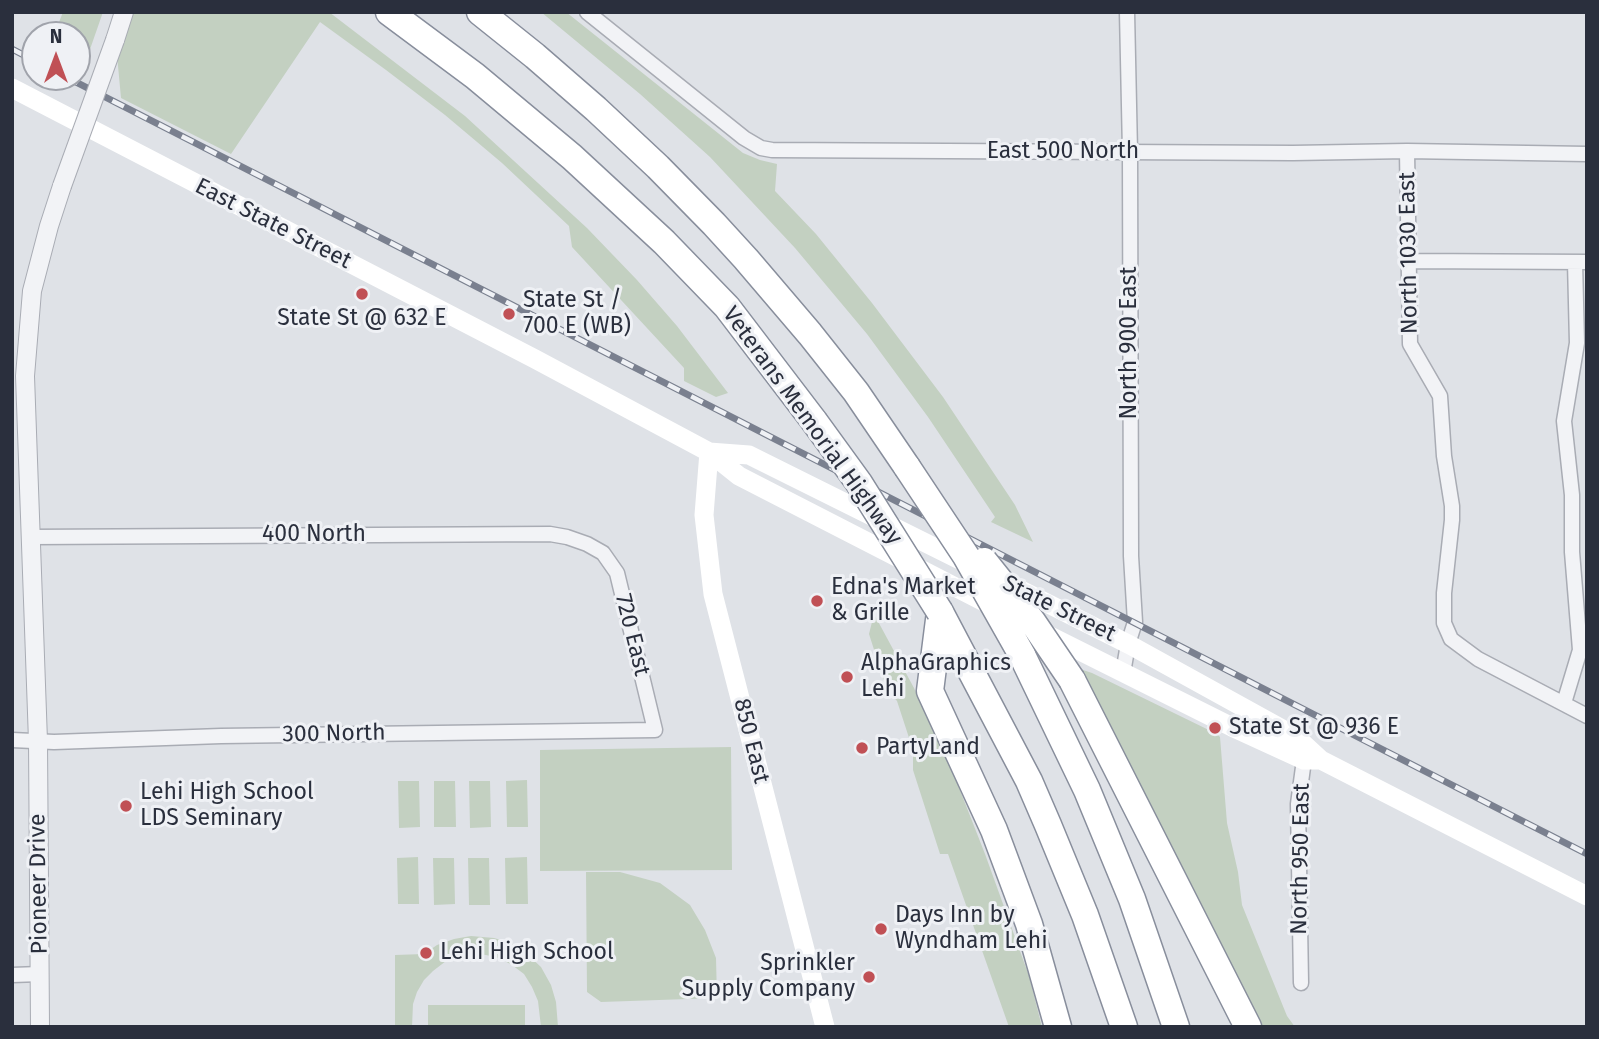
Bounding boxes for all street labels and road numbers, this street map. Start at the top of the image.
street label: East 500 North [987,138,1139,166]
street label: North 1030 East [1394,172,1424,334]
street label: East State Street [190,173,356,275]
street label: North 900 East [1116,266,1144,420]
street label: Veterans Memorial Highway [716,302,908,550]
street label: 400 North [262,521,366,549]
street label: State Street [998,570,1120,648]
street label: 720 East [609,591,655,679]
street label: 850 East [727,696,775,786]
street label: 300 North [282,719,386,749]
street label: North 950 East [1286,783,1316,935]
street label: Pioneer Drive [24,813,54,955]

